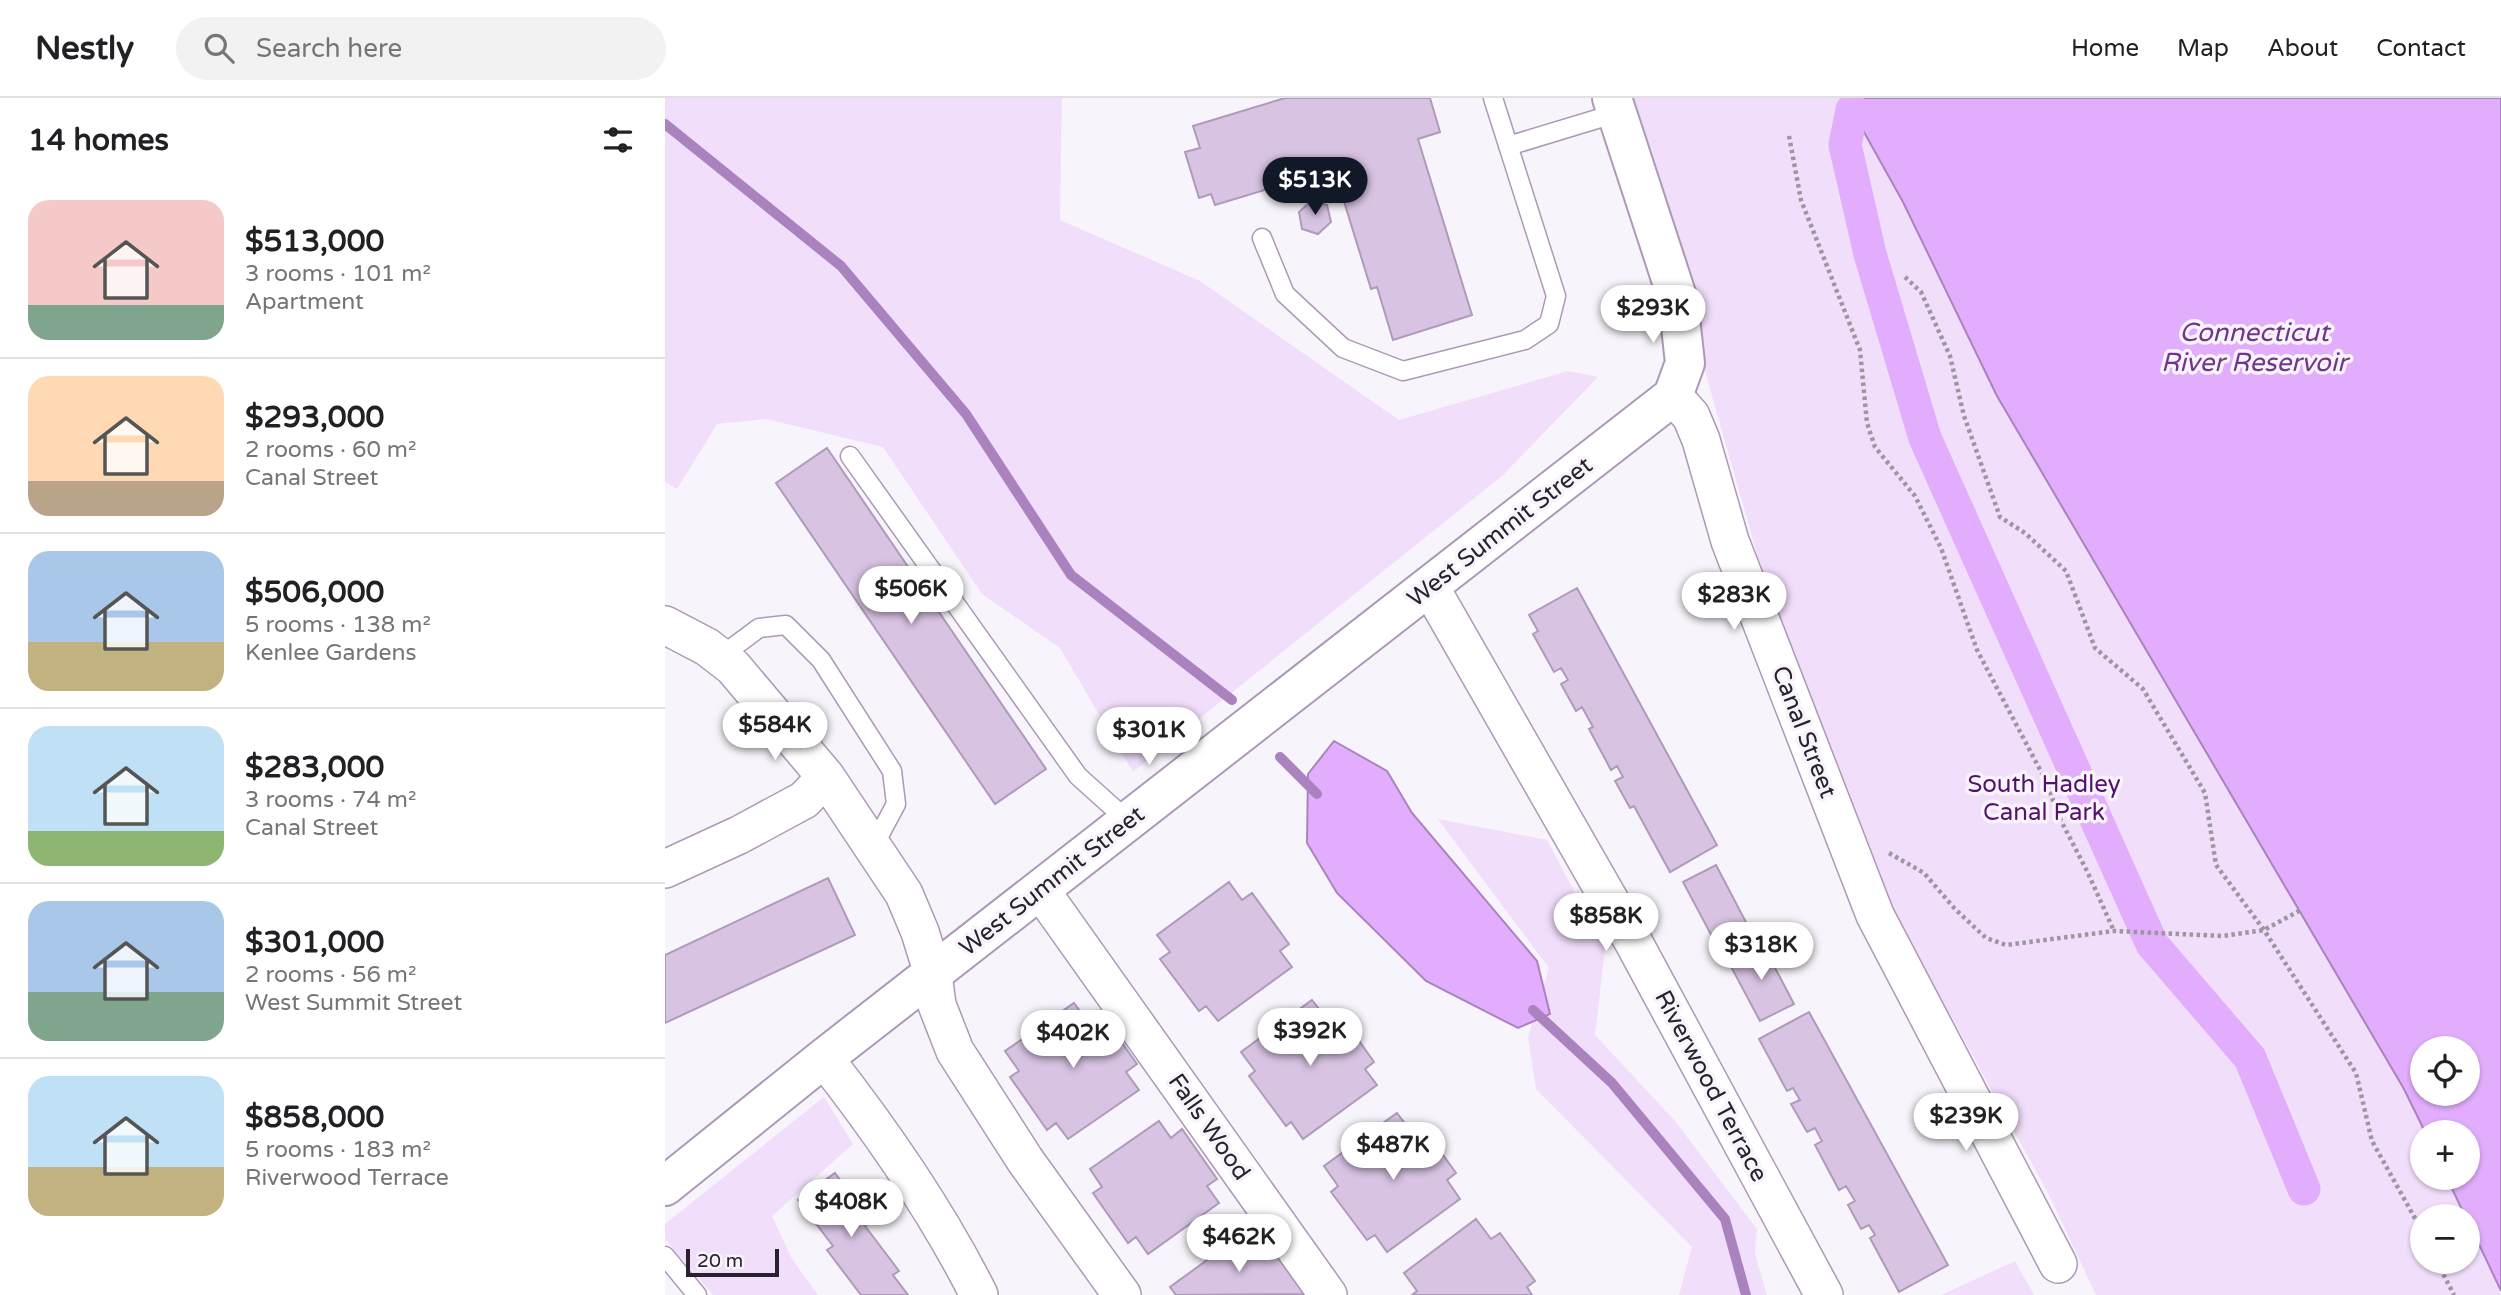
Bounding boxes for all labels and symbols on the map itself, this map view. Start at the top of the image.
pin: $513K [1266,158,1364,217]
pin: $293K [1604,286,1702,345]
water label: Connecticut River Reservoir [2161,317,2350,378]
street label: West Summit Street [1402,451,1598,613]
pin: $506K [862,566,960,626]
pin: $283K [1685,573,1783,632]
street label: Canal Street [1766,662,1842,802]
pin: $584K [726,702,824,762]
pin: $301K [1100,708,1198,767]
park label: South Hadley Canal Park [1967,770,2121,827]
street label: West Summit Street [954,800,1150,962]
pin: $858K [1557,894,1655,953]
pin: $318K [1712,922,1810,982]
street label: Riverwood Terrace [1648,985,1774,1187]
pin: $392K [1261,1009,1359,1068]
pin: $402K [1024,1010,1122,1070]
street label: Falls Wood [1162,1068,1256,1186]
pin: $239K [1917,1094,2015,1153]
pin: $487K [1344,1122,1442,1182]
pin: $408K [802,1180,900,1239]
pin: $462K [1190,1214,1288,1274]
scale bar [686,1246,779,1278]

